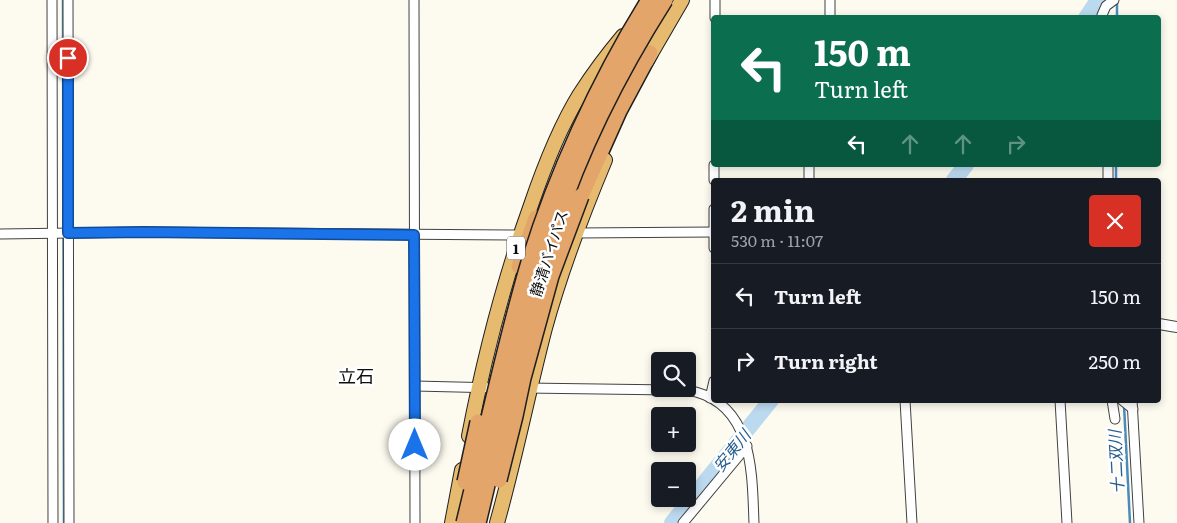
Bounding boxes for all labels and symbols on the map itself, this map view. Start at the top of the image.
pin [47,37,89,79]
street label: 静清バイパス [523,207,573,299]
road number: 1 [507,237,525,260]
district label: 立石 [338,362,374,389]
position arrow [388,418,440,470]
water label: 安東川 [707,422,757,476]
water label: 十二双川 [1101,427,1129,495]

